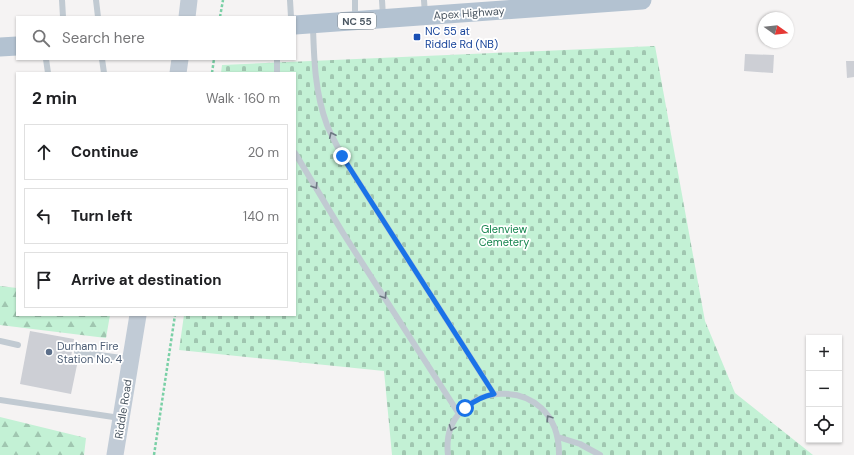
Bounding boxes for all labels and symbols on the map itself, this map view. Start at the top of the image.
street label: Apex Highway [433,4,505,22]
north arrow [758,12,794,48]
road number: NC 55 [338,13,376,29]
place label: NC 55 at Riddle Rd (NB) [425,24,498,51]
marker: NC 55 at Riddle Rd (NB) [412,32,422,42]
one-way arrow [329,132,337,140]
route end [333,147,351,165]
one-way arrow [310,182,318,189]
park label: Glenview Cemetery [479,222,529,249]
one-way arrow [379,292,387,299]
place label: Durham Fire Station No. 4 [57,339,122,366]
marker: Durham Fire Station No. 4 [44,347,54,357]
street label: Riddle Road [111,378,135,440]
route start [456,399,474,417]
one-way arrow [547,416,554,423]
one-way arrow [449,425,457,432]

